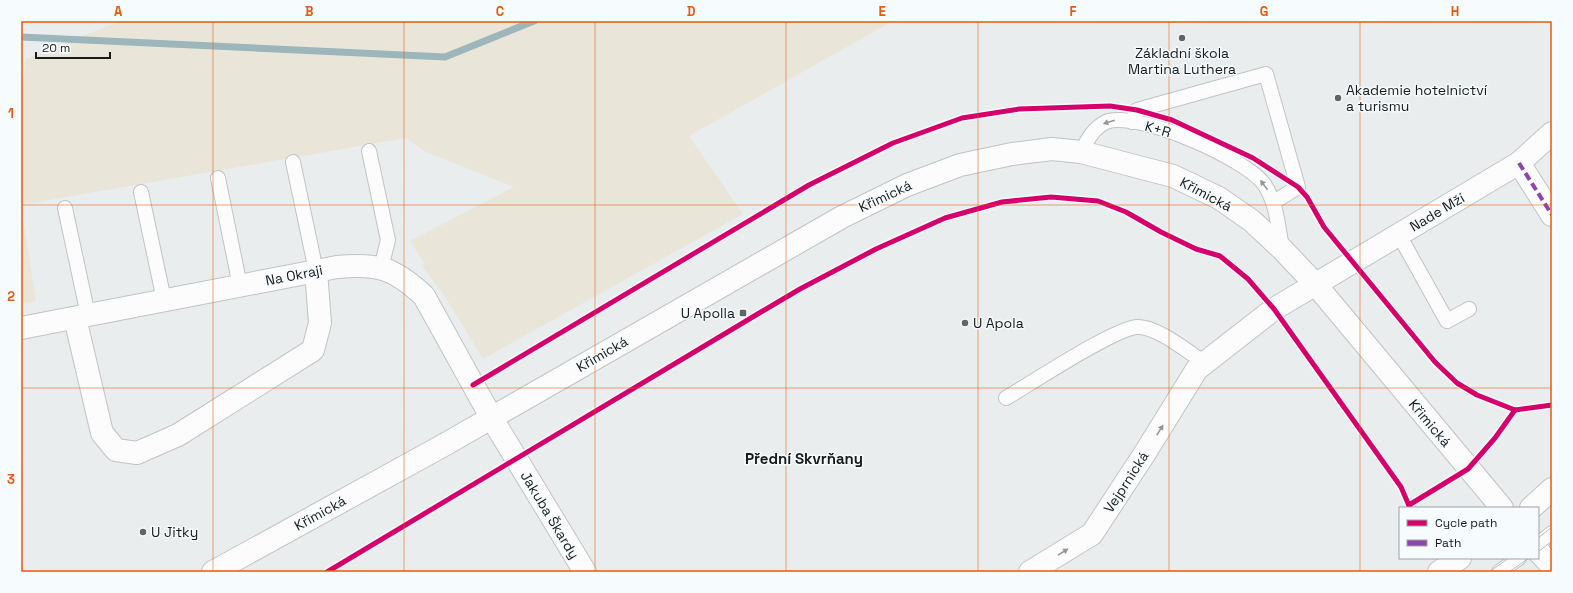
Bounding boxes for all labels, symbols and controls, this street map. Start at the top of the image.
text: A [114,3,123,20]
text: B [305,3,314,20]
text: C [496,3,504,20]
text: D [687,3,696,20]
text: E [878,3,886,20]
text: F [1070,3,1077,20]
text: G [1260,3,1268,20]
text: H [1451,3,1459,20]
marker: Základní škola Martina Luthera [1177,33,1187,43]
scale bar [36,34,110,60]
text: 20 m [42,40,70,56]
place label: Základní škola Martina Luthera [1128,44,1236,78]
place label: Akademie hotelnictví a turismu [1346,81,1488,115]
marker: Akademie hotelnictví a turismu [1333,93,1343,103]
text: 1 [8,105,14,122]
street label: K+R [1143,117,1173,141]
one-way arrow [1103,119,1115,125]
street label: Křimická [1177,173,1235,215]
street label: Křimická [856,176,914,216]
one-way arrow [1260,180,1268,191]
street label: Nade Mží [1406,188,1468,235]
street label: Na Okraji [264,261,324,289]
text: 2 [7,288,15,305]
place label: U Apolla [681,304,735,322]
marker: U Apolla [738,308,748,318]
place label: U Apola [973,314,1024,332]
marker: U Apola [960,318,970,328]
street label: Křimická [573,332,631,376]
street label: Křimická [1405,396,1455,450]
one-way arrow [1156,425,1164,435]
street label: Vejprnická [1099,448,1153,516]
district label: Přední Skvrňany [745,449,863,468]
street label: Jakuba Škardy [517,468,583,562]
text: 3 [7,471,15,488]
street label: Křimická [291,491,349,535]
legend [1399,507,1539,559]
text: Cycle path [1435,515,1497,531]
place label: U Jitky [151,523,198,541]
marker: U Jitky [138,527,148,537]
text: Path [1435,535,1461,551]
one-way arrow [1057,548,1069,555]

